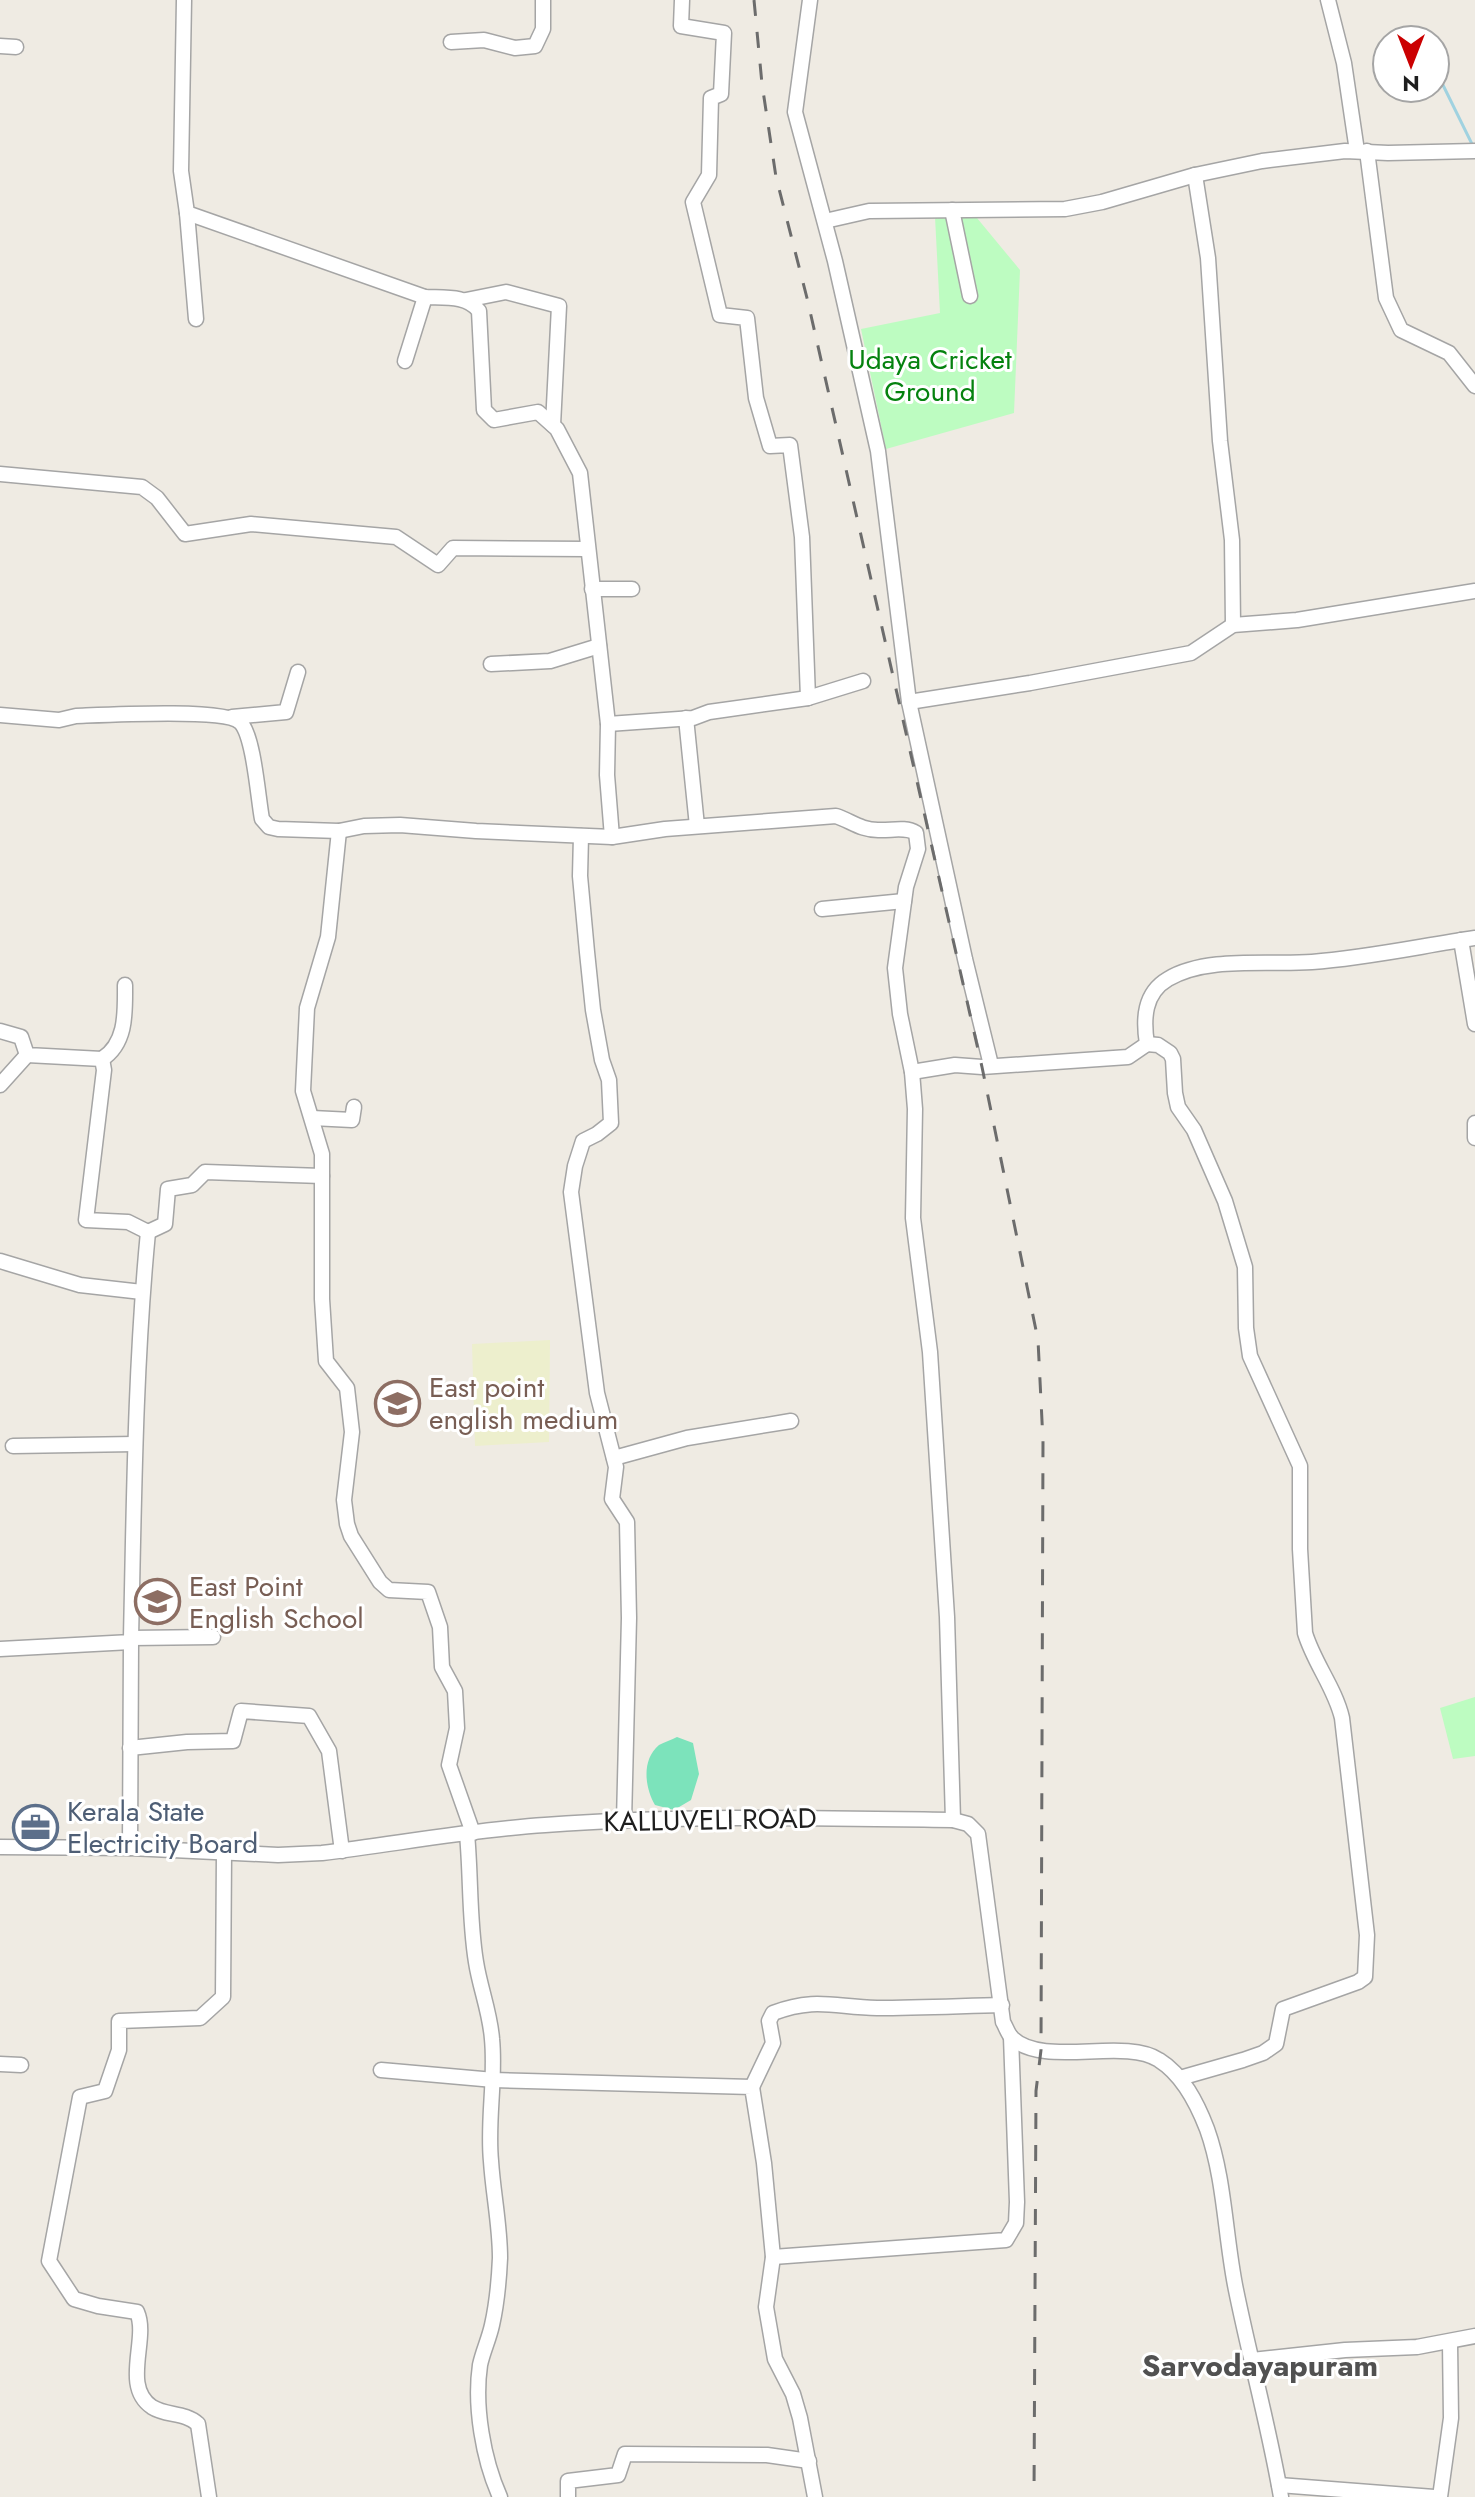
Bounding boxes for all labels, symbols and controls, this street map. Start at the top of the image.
north arrow [1371,24,1451,104]
text: N [1402,68,1420,100]
park label: Udaya Cricket Ground [848,339,1012,412]
place label: East point english medium [429,1367,618,1440]
school or university icon: East point english medium [374,1379,422,1427]
place label: East Point English School [189,1566,364,1639]
school or university icon: East Point English School [134,1578,182,1626]
place label: Kerala State Electricity Board [67,1791,258,1864]
street label: KALLUVELI ROAD [603,1798,817,1842]
office icon: Kerala State Electricity Board [12,1803,60,1851]
district label: Sarvodayapuram [1142,2344,1378,2387]

